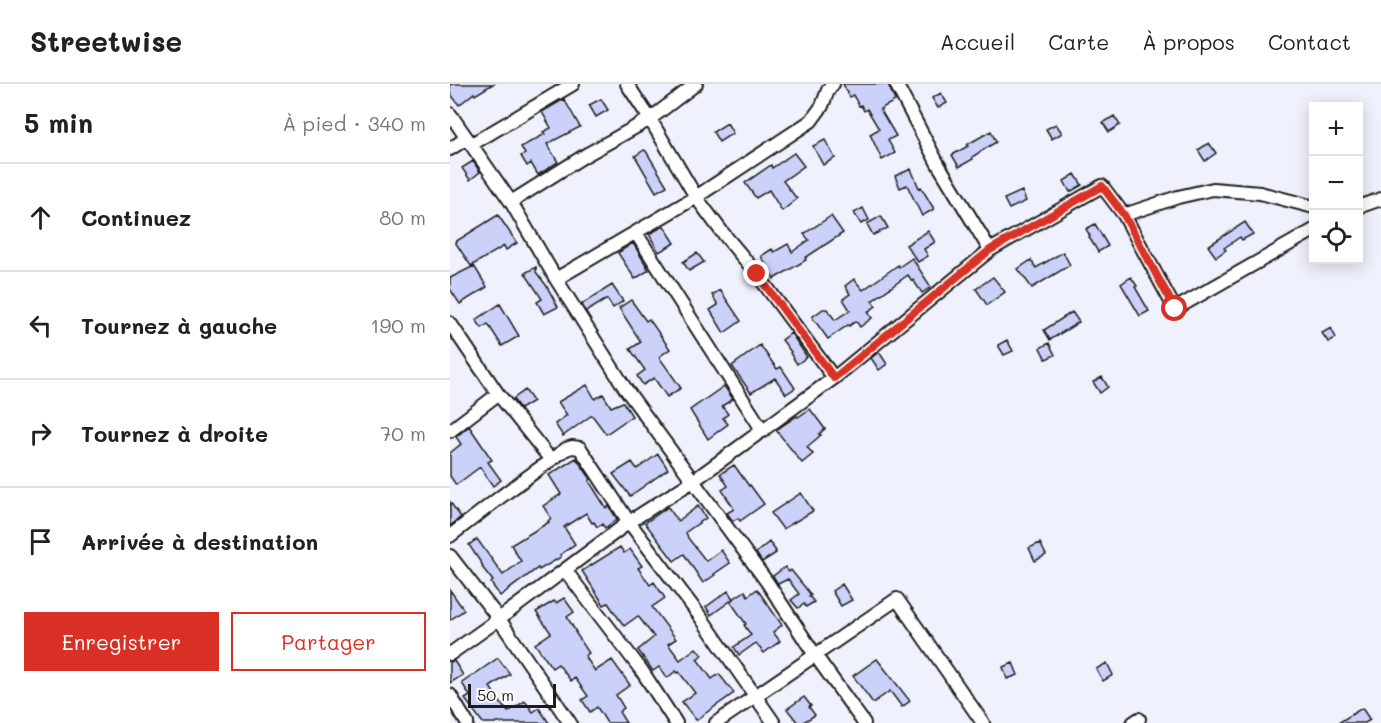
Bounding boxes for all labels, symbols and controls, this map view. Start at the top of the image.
text: Streetwise [30,23,182,59]
text: Accueil [940,28,1015,55]
text: Carte [1048,28,1109,55]
text: À propos [1142,28,1235,55]
text: Contact [1268,28,1351,55]
map controls [1309,102,1363,264]
button: + [1309,102,1363,156]
text: 5 min [24,106,93,140]
text: À pied · 340 m [283,110,426,136]
button: − [1309,156,1363,210]
icon: ahead [24,201,57,234]
text: Continuez [81,203,191,232]
text: 80 m [379,204,426,230]
button: locate [1309,210,1363,264]
route end [743,260,769,286]
route start [1161,295,1187,321]
icon: left [24,309,57,342]
text: Tournez à gauche [81,311,277,340]
text: 190 m [371,312,426,338]
icon: right [24,417,57,450]
text: Tournez à droite [81,419,268,448]
text: 70 m [380,420,426,446]
icon: arrive [24,525,57,558]
text: Arrivée à destination [81,527,318,556]
button: Enregistrer [24,612,219,671]
button: Partager [231,612,426,671]
scale bar [468,681,556,708]
text: 50 m [477,684,514,705]

